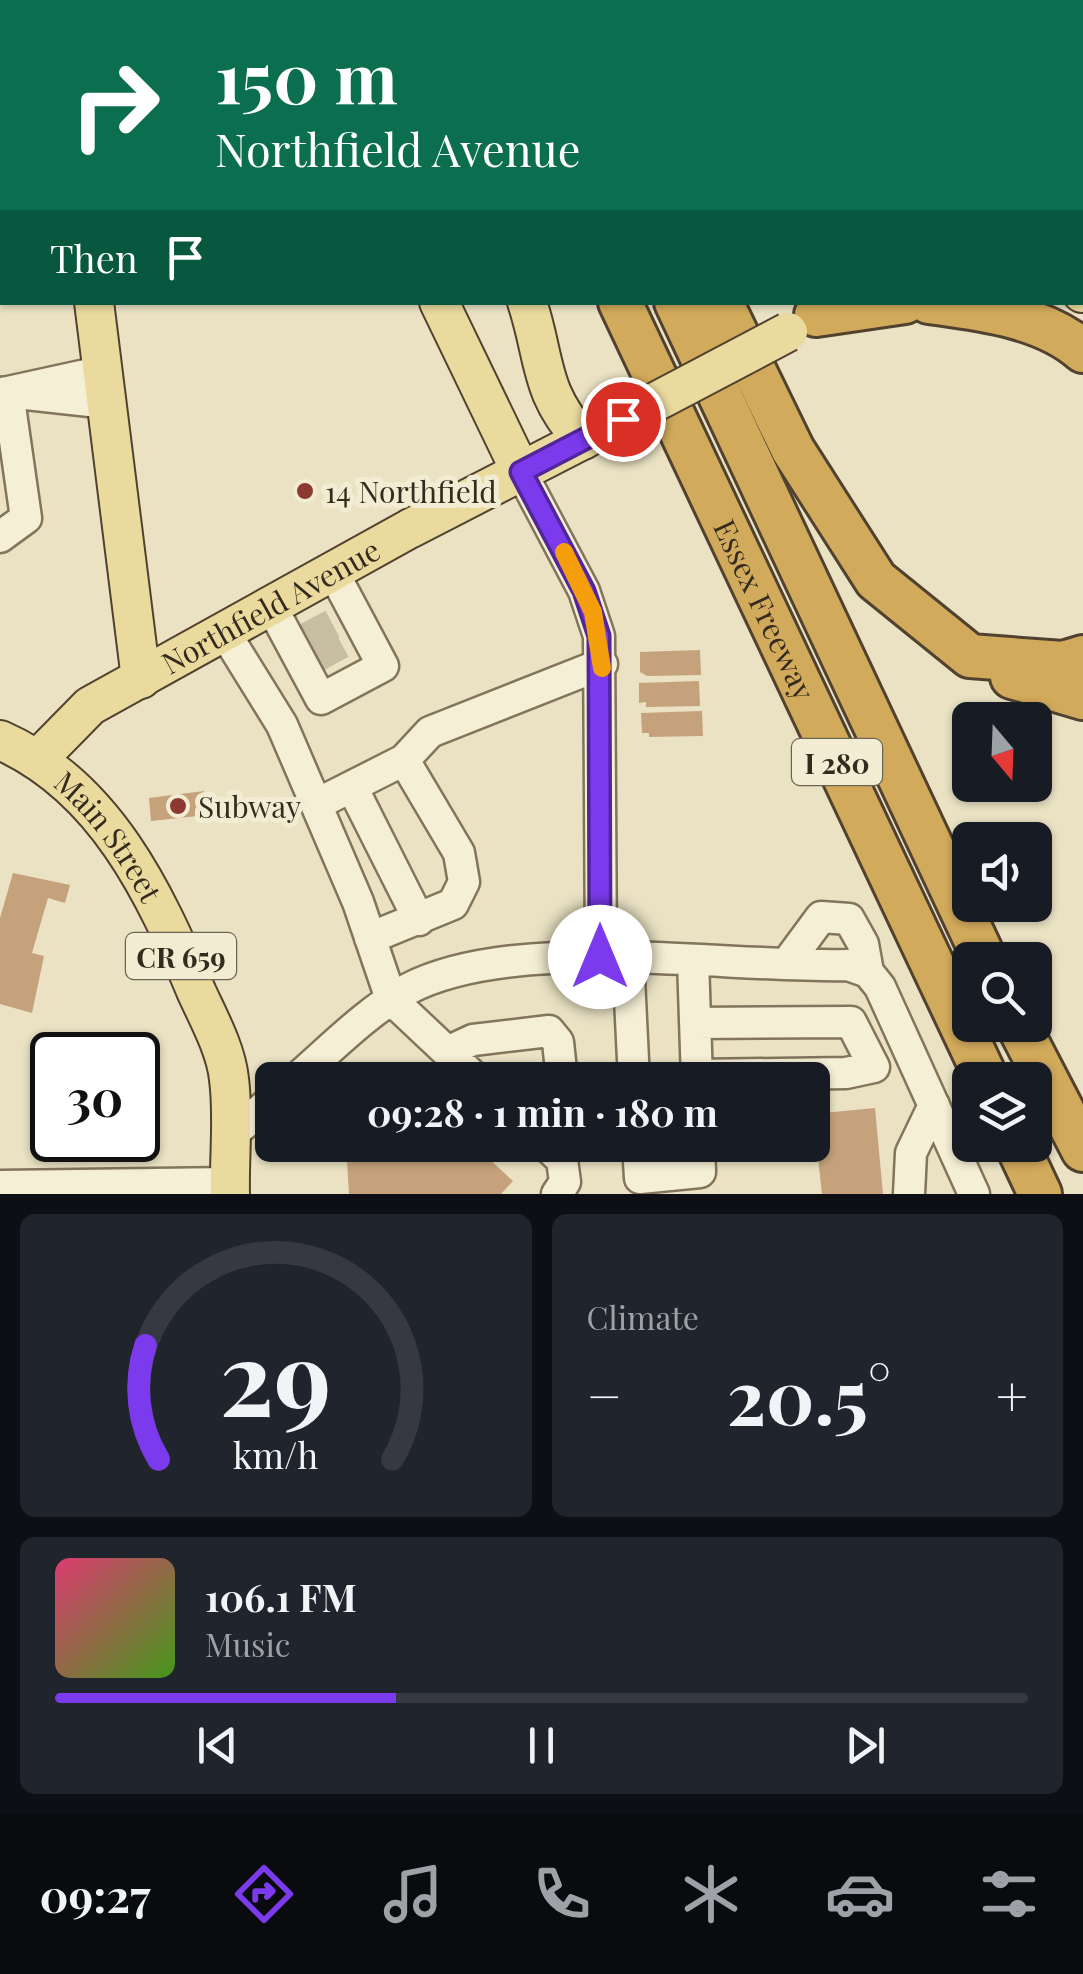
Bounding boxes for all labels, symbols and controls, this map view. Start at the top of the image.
text: 150 m [215,28,398,122]
icon: right [50,40,180,170]
text: Northfield Avenue [215,118,581,178]
icon: arrive [158,230,213,285]
text: Then [50,232,138,283]
pin [581,377,666,462]
icon: arrive [596,392,651,447]
place label: 14 Northfield [325,471,497,511]
marker: 14 Northfield [294,480,316,502]
street label: Essex Freeway [705,513,825,706]
street label: Northfield Avenue [154,529,387,683]
north arrow [952,702,1052,802]
map controls [952,702,1052,1162]
road number: I 280 [792,739,882,785]
street label: Main Street [46,762,172,909]
place label: Subway [198,786,301,826]
marker: Subway [167,795,189,817]
button: sound [952,822,1052,922]
position arrow [548,905,652,1009]
road number: CR 659 [126,933,236,979]
button: search [952,942,1052,1042]
speed limit sign: 30 [30,1032,160,1162]
button: layers [952,1062,1052,1162]
text: 09:28 · 1 min · 180 m [367,1086,718,1137]
text: Climate [587,1295,699,1338]
text: 29 [220,1304,332,1443]
text: 20.5° [727,1344,891,1444]
text: − [587,1357,622,1431]
text: + [996,1357,1028,1431]
text: km/h [233,1430,319,1478]
text: 106.1 FM [205,1571,357,1622]
text: Music [205,1622,290,1665]
icon: previous [190,1718,245,1773]
icon: pause [514,1718,569,1773]
icon: next [838,1718,893,1773]
icon: directions [229,1859,299,1929]
icon: music [378,1859,448,1929]
icon: phone [527,1859,597,1929]
icon: climate [676,1859,746,1929]
icon: car [825,1859,895,1929]
icon: filters [974,1859,1044,1929]
text: 09:27 [39,1864,150,1924]

